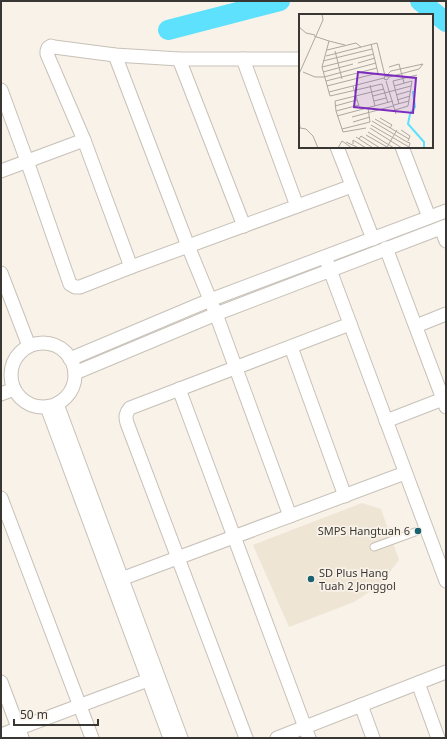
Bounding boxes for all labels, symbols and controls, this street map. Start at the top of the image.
inset map [299,14,433,148]
place label: SMPS Hangtuah 6 [318,523,410,538]
marker: SMPS Hangtuah 6 [413,526,423,536]
place label: SD Plus Hang Tuah 2 Jonggol [319,565,396,593]
marker: SD Plus Hang Tuah 2 Jonggol [306,574,316,584]
scale bar [14,701,98,727]
text: 50 m [20,706,48,723]

